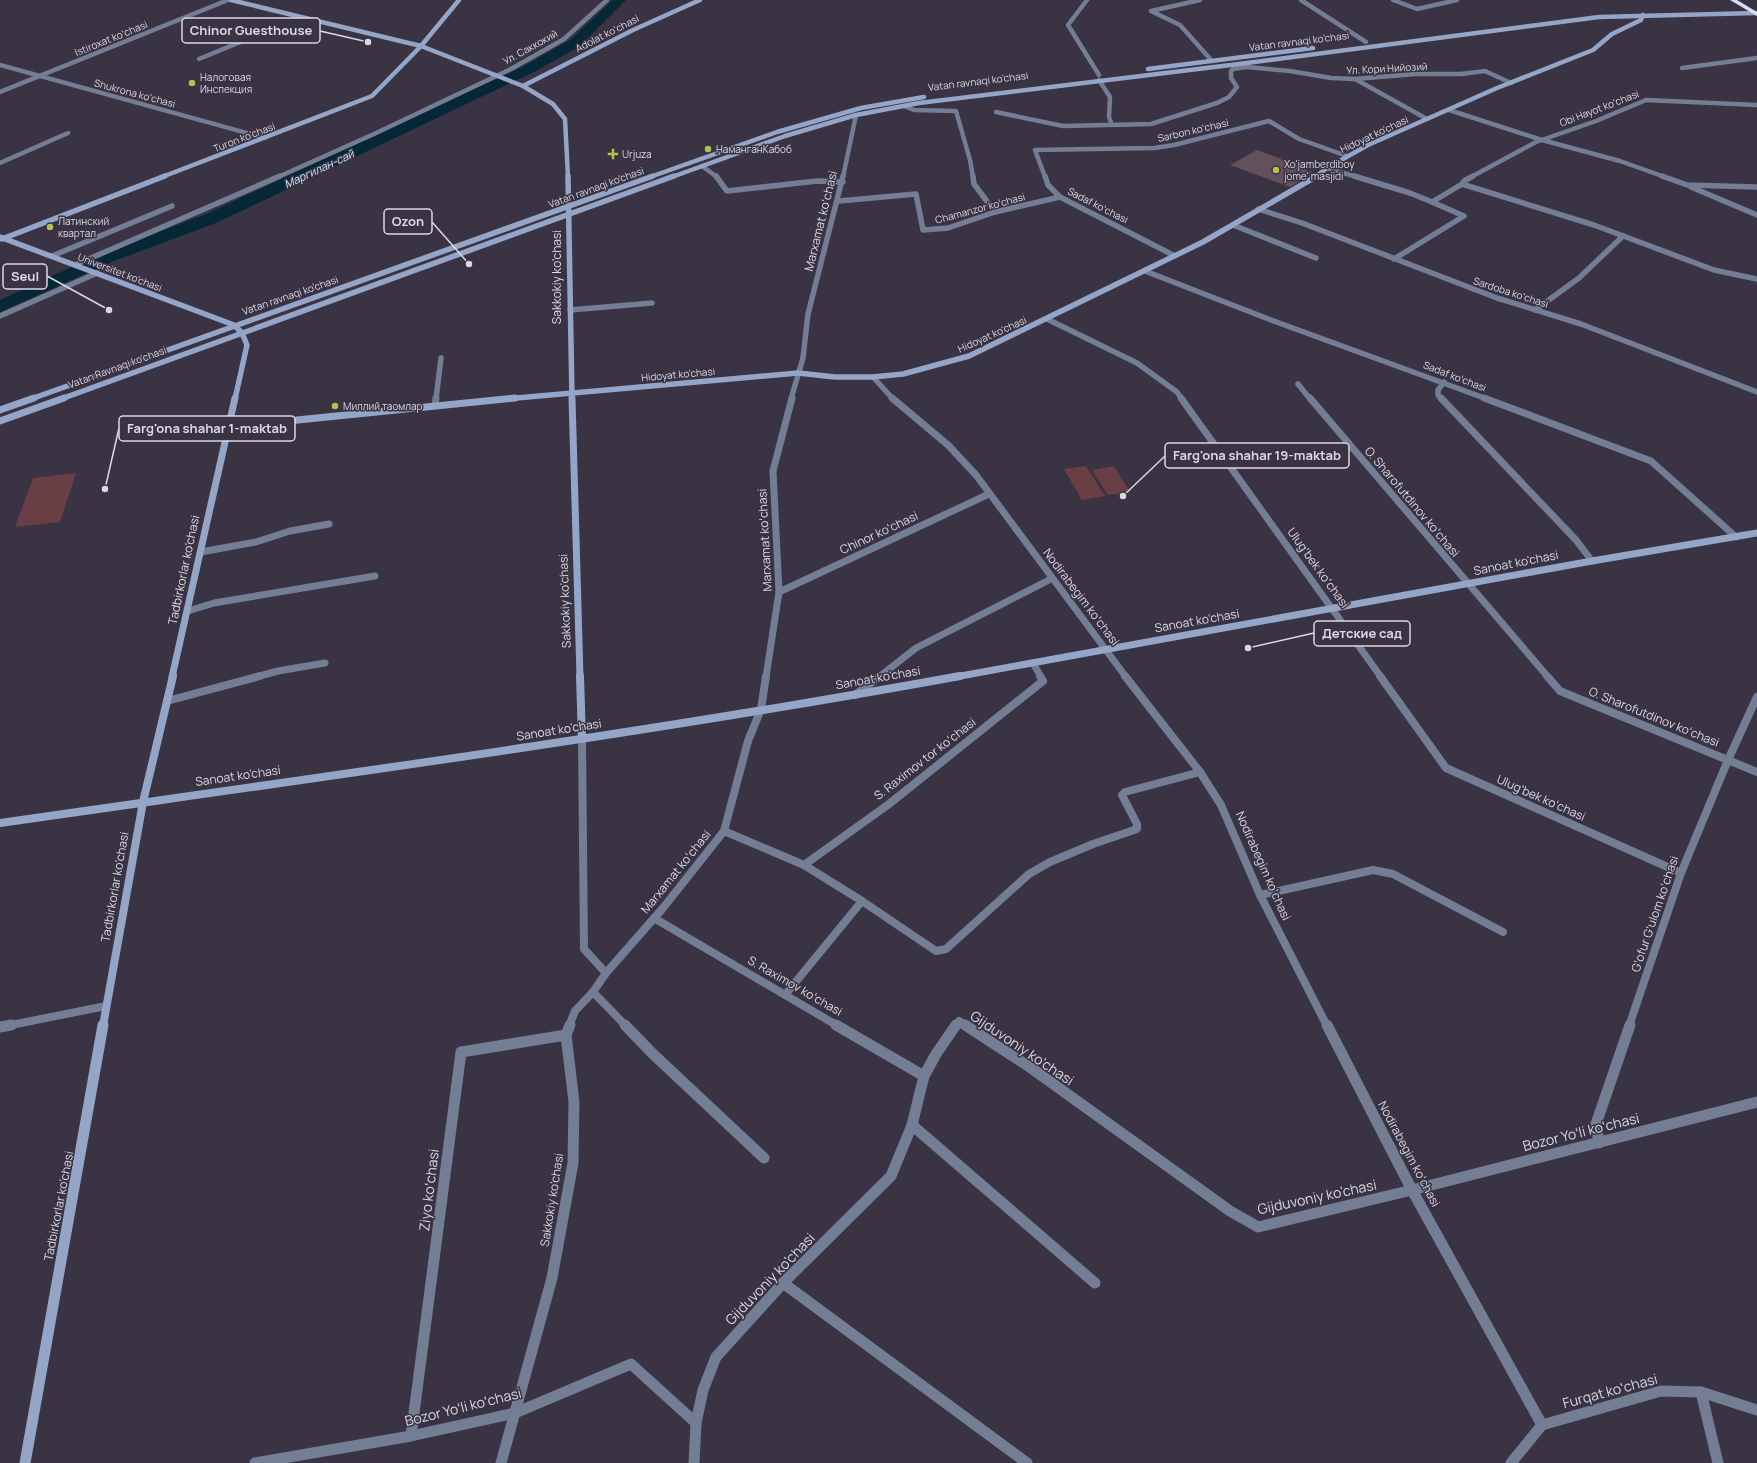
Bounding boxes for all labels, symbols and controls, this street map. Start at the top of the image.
street label: Adolat koʻchasi [573,11,641,55]
street label: Istiroxat koʻchasi [72,17,150,59]
callout: Chinor Guesthouse [182,18,320,43]
text: Chinor Guesthouse [190,21,312,39]
street label: Ул. Саккокий [500,26,560,68]
street label: Vatan ravnaqi ko'chasi [1248,28,1350,54]
street label: Ул. Кори Нийозий [1346,59,1428,77]
street label: Vatan ravnaqi ko'chasi [927,68,1029,94]
place label: Налоговая Инспекция [200,70,252,96]
street label: Shukrona koʻchasi [93,75,177,111]
marker: Налоговая Инспекция [187,78,197,88]
street label: Obi Hayot koʻchasi [1557,86,1641,130]
street label: Hidoyat ko'chasi [1338,112,1410,156]
street label: Sarbon koʻchasi [1156,115,1230,145]
street label: Turon ko'chasi [211,119,277,155]
place label: НаманганКабоб [716,142,792,156]
marker: НаманганКабоб [703,144,713,154]
water label: Маргилан-сай [282,146,357,191]
place label: Urjuza [622,147,652,161]
marker: Urjuza [607,148,619,160]
place label: Xo'jamberdiboy jome' masjidi [1283,157,1355,183]
street label: Vatan ravnaqi ko'chasi [546,163,646,211]
marker: Xo'jamberdiboy jome' masjidi [1271,165,1281,175]
street label: Marxamat koʻchasi [800,169,841,273]
street label: Sadaf koʻchasi [1065,184,1131,226]
street label: Chamanzor koʻchasi [933,189,1027,227]
callout: Ozon [384,209,432,234]
text: Ozon [392,212,424,230]
place label: Латинский квартал [58,214,109,240]
marker: Латинский квартал [45,222,55,232]
street label: Sakkokiy ko'chasi [548,230,565,324]
street label: Universitet ko'chasi [76,249,164,295]
callout: Seul [3,264,47,289]
text: Seul [11,267,39,285]
street label: Vatan ravnaqi ko'chasi [240,272,340,318]
street label: Sardoba koʻchasi [1472,273,1550,311]
street label: Hidoyat ko'chasi [955,313,1029,355]
street label: Vatan Ravnaqi ko'chasi [66,343,168,391]
street label: Sadaf koʻchasi [1422,358,1488,394]
street label: Hidoyat ko'chasi [641,364,715,384]
place label: Миллий таомлар [343,399,423,413]
marker: Миллий таомлар [330,401,340,411]
callout: Farg'ona shahar 1-maktab [119,416,295,441]
text: Farg'ona shahar 1-maktab [127,419,287,437]
callout: Farg'ona shahar 19-maktab [1165,443,1349,468]
street label: O. Sharofutdinov koʻchasi [1361,443,1464,561]
text: Farg'ona shahar 19-maktab [1173,446,1341,464]
street label: Marxamat koʻchasi [753,488,776,592]
street label: Chinor koʻchasi [837,507,921,558]
street label: Tadbirkorlar ko'chasi [164,514,203,626]
street label: Ulugʻbek koʻchasi [1283,524,1353,611]
street label: Nodirabegim koʻchasi [1039,545,1124,649]
street label: Sanoat ko'chasi [1472,546,1560,579]
street label: Sakkokiy ko'chasi [554,554,575,648]
street label: Sanoat ko'chasi [1153,605,1241,636]
callout: Детские сад [1314,621,1410,646]
text: Детские сад [1322,624,1402,642]
street label: Sanoat ko'chasi [834,662,922,693]
street label: O. Sharofutdinov koʻchasi [1586,683,1722,751]
street label: S. Raximov tor koʻchasi [870,713,979,804]
street label: Sanoat ko'chasi [515,714,603,745]
street label: Sanoat ko'chasi [194,761,282,790]
street label: Ulugʻbek koʻchasi [1494,770,1588,825]
street label: Nodirabegim koʻchasi [1232,809,1295,923]
street label: Marxamat koʻchasi [637,826,715,917]
street label: Tadbirkorlar ko'chasi [96,830,133,943]
street label: Gʻofur Gʻulom koʻchasi [1627,853,1682,974]
street label: S. Raximov koʻchasi [745,952,846,1020]
street label: Gijduvoniy ko'chasi [967,1006,1078,1089]
street label: Nodirabegim koʻchasi [1374,1098,1445,1210]
street label: Bozor Yoʻli koʻchasi [1521,1108,1641,1155]
street label: Ziyo koʻchasi [414,1148,443,1232]
street label: Tadbirkorlar ko'chasi [40,1150,78,1262]
street label: Sakkokiy ko'chasi [536,1152,567,1248]
street label: Gijduvoniy ko'chasi [1256,1175,1378,1218]
street label: Gijduvoniy ko'chasi [721,1228,819,1329]
street label: Furqat koʻchasi [1560,1369,1659,1412]
street label: Bozor Yoʻli koʻchasi [403,1383,523,1430]

